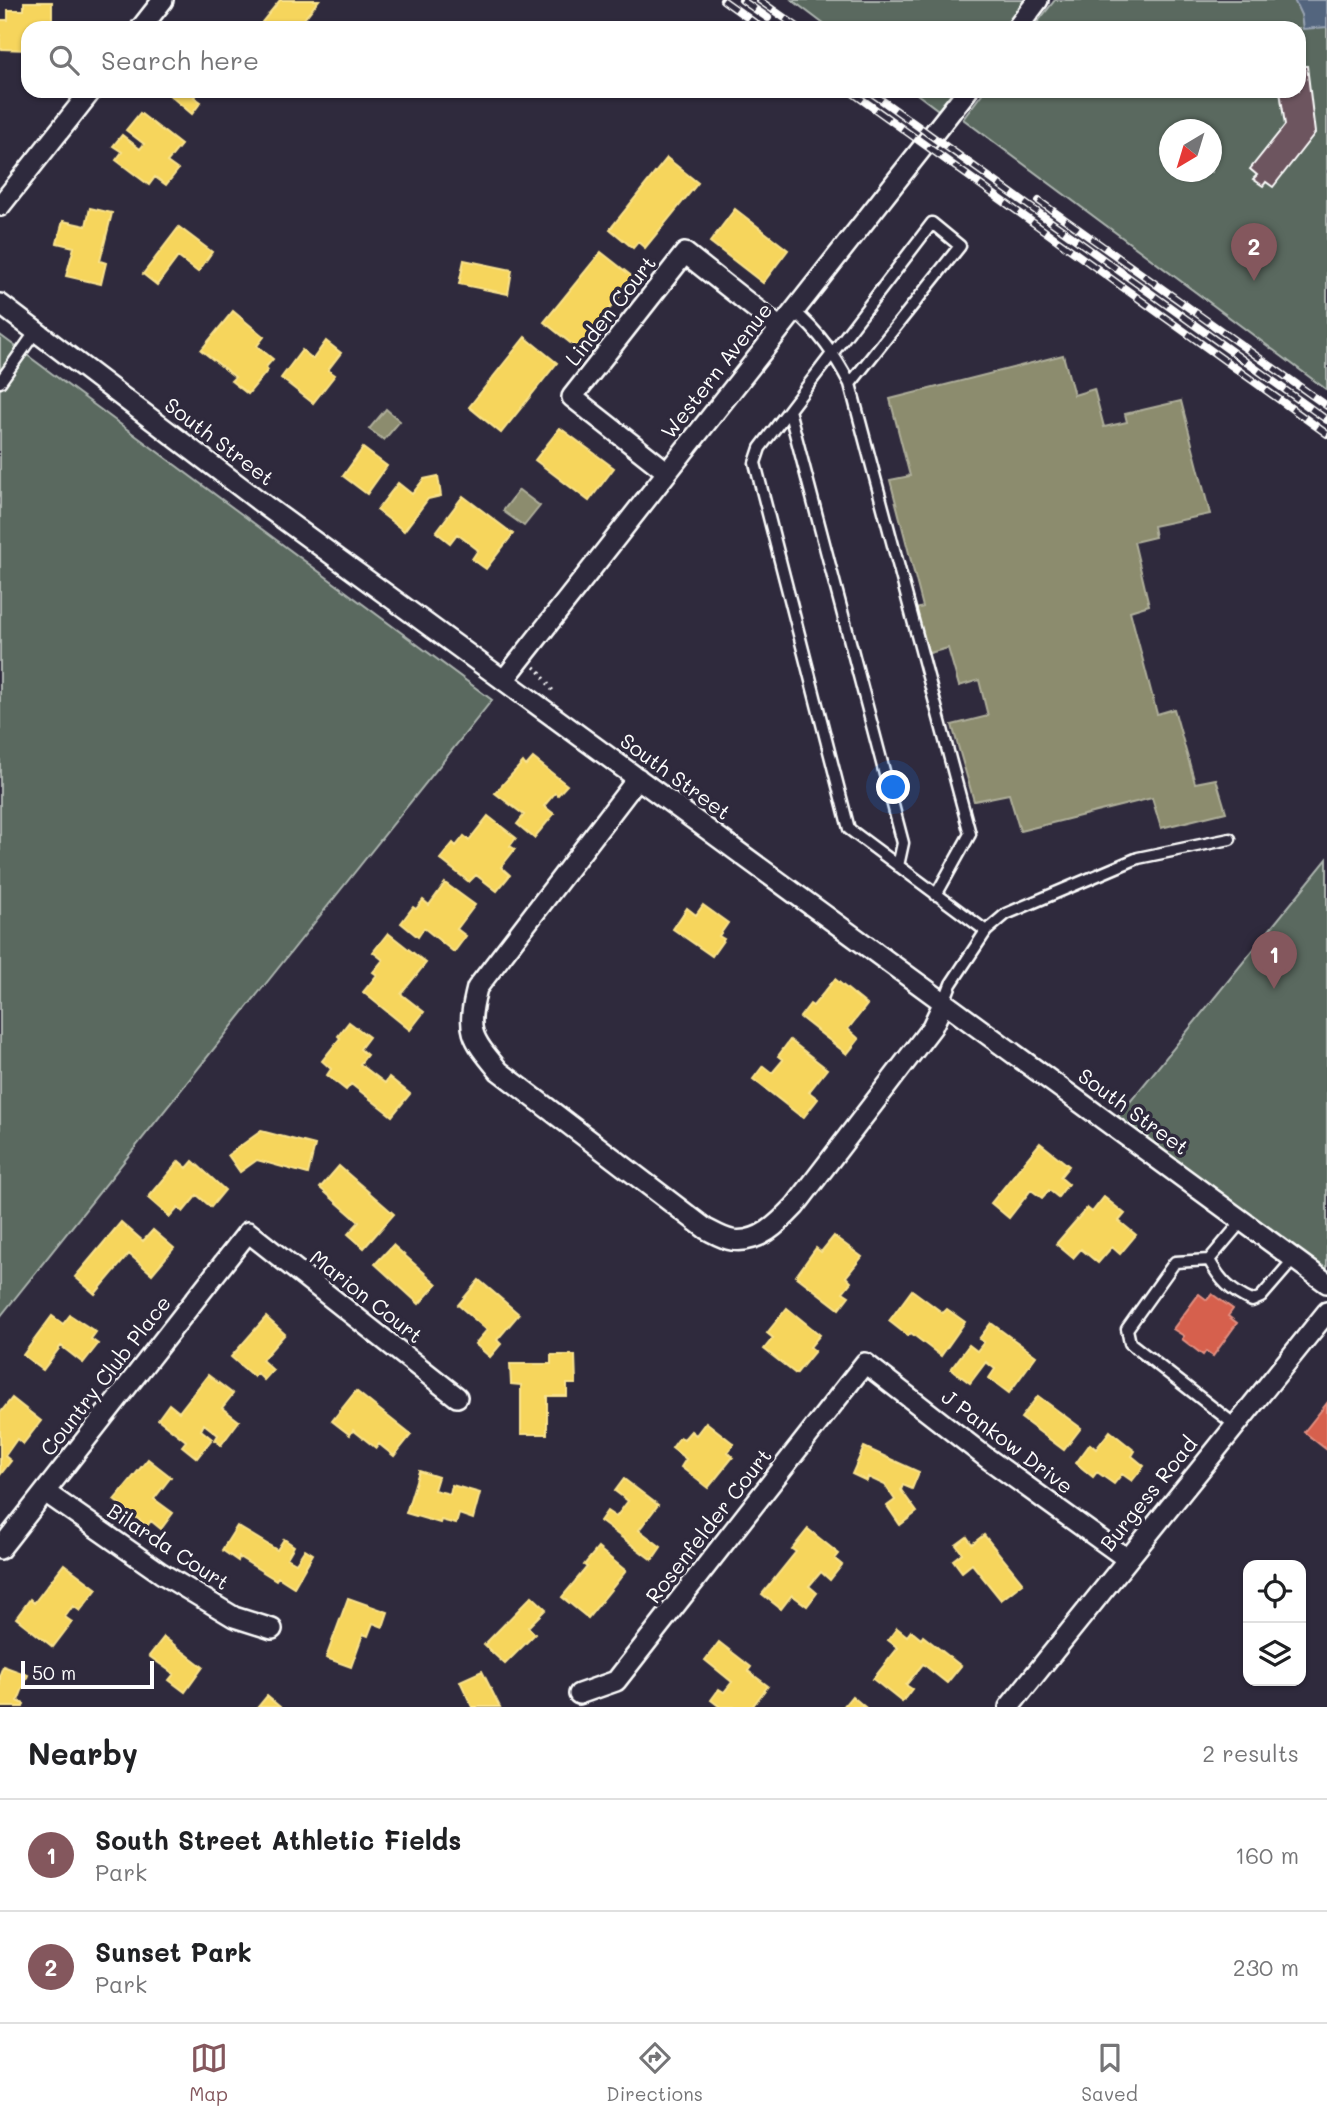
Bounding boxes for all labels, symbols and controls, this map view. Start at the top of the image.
search box [21,21,1306,98]
icon: search [45,41,83,79]
text: Search here [101,43,259,77]
north arrow [1159,119,1222,182]
pin: 2 [1231,223,1277,281]
street label: Linden Court [558,250,661,371]
street label: Western Avenue [654,297,777,444]
street label: South Street [160,391,280,491]
street label: South Street [615,727,737,825]
your location [876,770,910,804]
pin: 1 [1251,931,1297,989]
street label: South Street [1073,1062,1195,1160]
street label: Marion Court [305,1243,429,1348]
street label: Country Club Place [34,1289,176,1461]
street label: J Pankow Drive [937,1383,1079,1499]
street label: Burgess Road [1093,1430,1202,1556]
street label: Rosenfelder Court [639,1442,777,1608]
street label: Bilarda Court [103,1496,235,1595]
map controls [1243,1560,1306,1686]
button: locate [1243,1560,1306,1623]
button: layers [1243,1623,1306,1686]
scale bar [21,1658,154,1690]
text: 50 m [32,1660,76,1685]
text: Nearby [28,1733,138,1773]
text: 2 results [1202,1738,1299,1768]
text: South Street Athletic Fields [95,1823,461,1857]
text: 1 [46,1840,56,1870]
text: 160 m [1235,1840,1299,1870]
text: Park [95,1857,147,1887]
text: Sunset Park [95,1935,252,1969]
text: 2 [45,1952,57,1982]
text: 230 m [1233,1952,1299,1982]
text: Park [95,1969,147,1999]
tab: Map [189,2039,228,2106]
tab: Directions [606,2039,703,2106]
tab: Saved [1081,2039,1138,2106]

